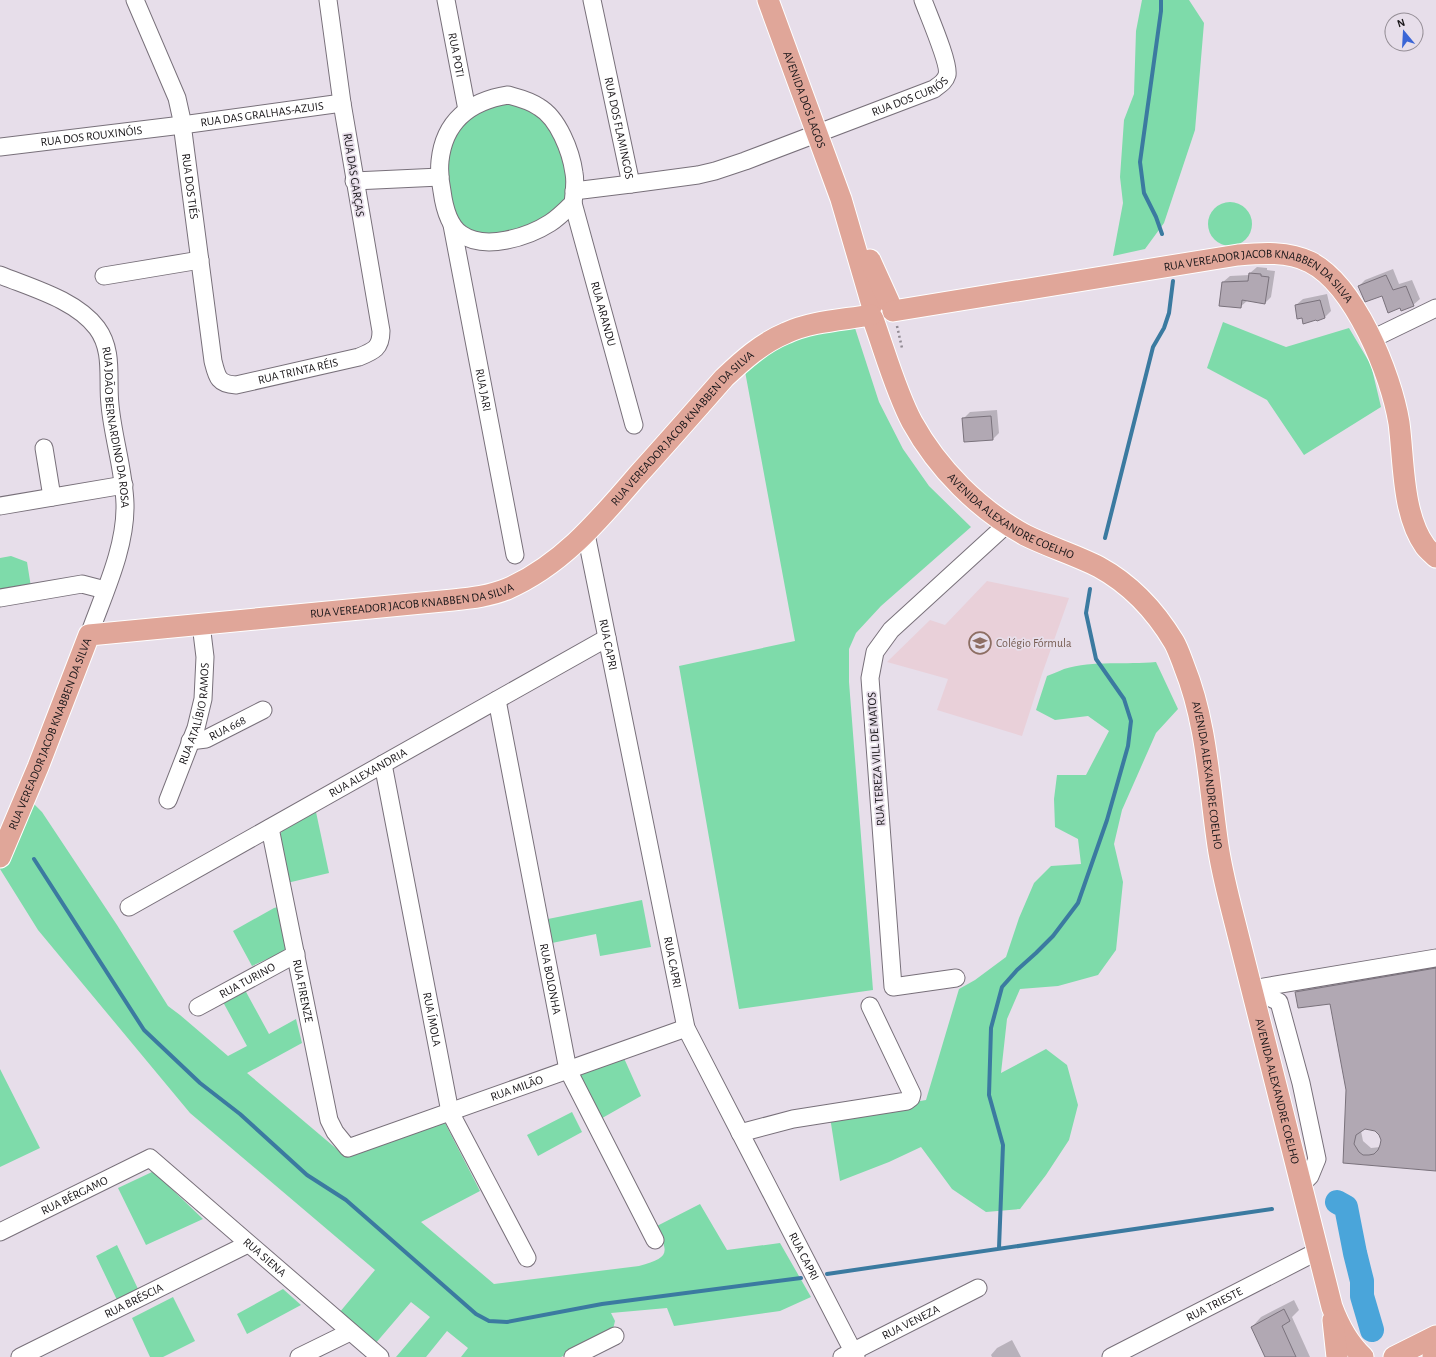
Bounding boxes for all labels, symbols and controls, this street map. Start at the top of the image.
north arrow [1384,12,1424,52]
text: N [1396,17,1406,29]
street label: RUA POTI [446,32,467,78]
street label: AVENIDA DOS LAGOS [781,49,828,150]
street label: RUA DOS CURIÓS [870,74,951,118]
street label: RUA DOS FLAMINGOS [603,76,636,181]
street label: RUA DAS GRALHAS-AZUIS [200,100,325,128]
street label: RUA DOS ROUXINÓIS [40,124,143,148]
street label: RUA DAS GARÇAS [341,132,367,218]
street label: RUA DOS TIÉS [180,153,201,220]
street label: RUA VEREADOR JACOB KNABBEN DA SILVA [1163,247,1355,305]
street label: RUA ARANDU [589,280,618,348]
street label: RUA JOÃO BERNARDINO DA ROSA [100,345,131,508]
street label: RUA VEREADOR JACOB KNABBEN DA SILVA [608,348,756,508]
street label: RUA TRINTA RÉIS [257,356,340,386]
street label: RUA JARI [474,368,493,412]
street label: AVENIDA ALEXANDRE COELHO [945,471,1076,561]
street label: RUA VEREADOR JACOB KNABBEN DA SILVA [310,581,516,620]
street label: RUA CAPRI [597,618,619,671]
school or university icon: Colégio Fórmula [967,630,993,656]
street label: RUA VEREADOR JACOB KNABBEN DA SILVA [6,636,93,831]
place label: Colégio Fórmula [996,637,1072,649]
street label: RUA ATALÍBIO RAMOS [176,662,211,766]
street label: RUA TEREZA VILL DE MATOS [865,691,887,826]
street label: AVENIDA ALEXANDRE COELHO [1190,700,1224,850]
street label: RUA 668 [207,714,248,743]
street label: RUA ALEXANDRIA [327,746,409,799]
street label: RUA CAPRI [662,936,684,989]
street label: RUA BOLONHA [538,942,563,1016]
street label: RUA FIRENZE [291,958,315,1023]
street label: RUA TURINO [217,960,278,1000]
street label: RUA ÍMOLA [421,991,443,1047]
street label: AVENIDA ALEXANDRE COELHO [1253,1017,1302,1166]
street label: RUA MILÃO [489,1073,545,1103]
street label: RUA BÉRGAMO [39,1174,110,1217]
street label: RUA CAPRI [787,1230,821,1282]
street label: RUA SIENA [241,1236,289,1279]
street label: RUA BRÉSCIA [103,1281,165,1320]
street label: RUA TRIESTE [1184,1285,1244,1323]
street label: RUA VENEZA [880,1303,941,1342]

